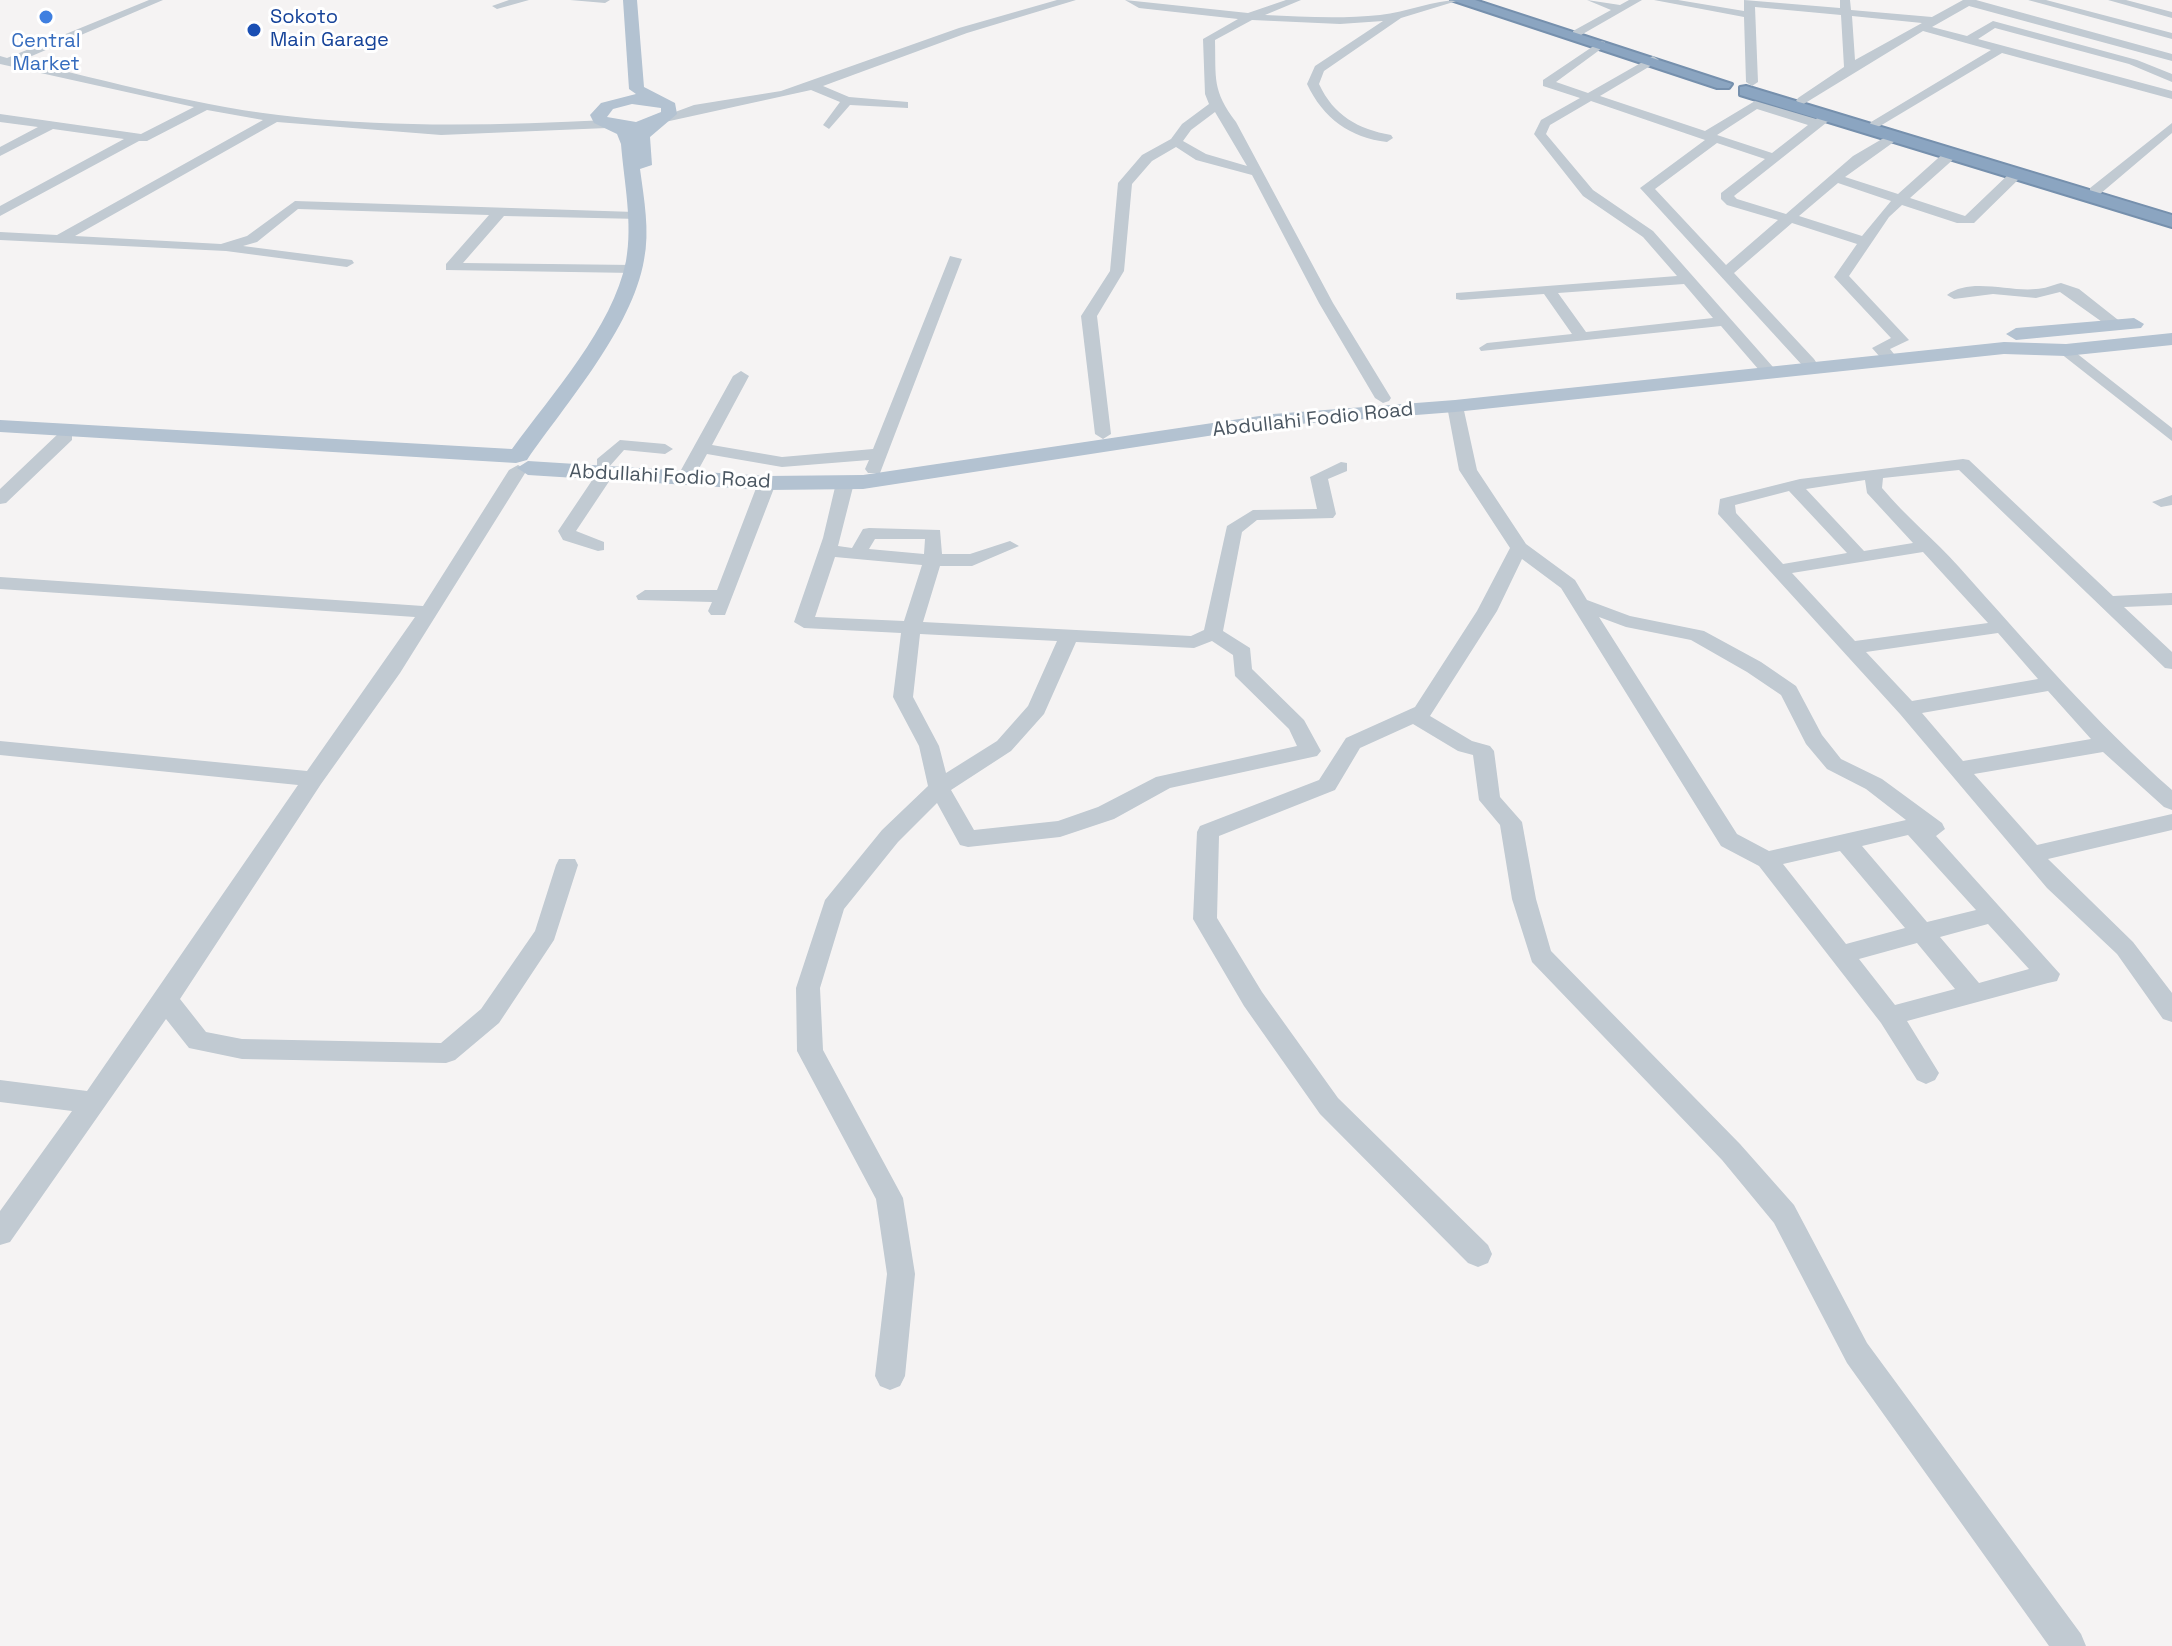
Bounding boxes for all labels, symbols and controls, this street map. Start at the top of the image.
place label: Sokoto Main Garage [270,6,389,53]
marker: Central Market [37,8,55,26]
marker: Sokoto Main Garage [245,21,263,39]
place label: Central Market [11,30,81,77]
street label: Abdullahi Fodio Road [1211,398,1415,442]
street label: Abdullahi Fodio Road [569,460,771,494]

